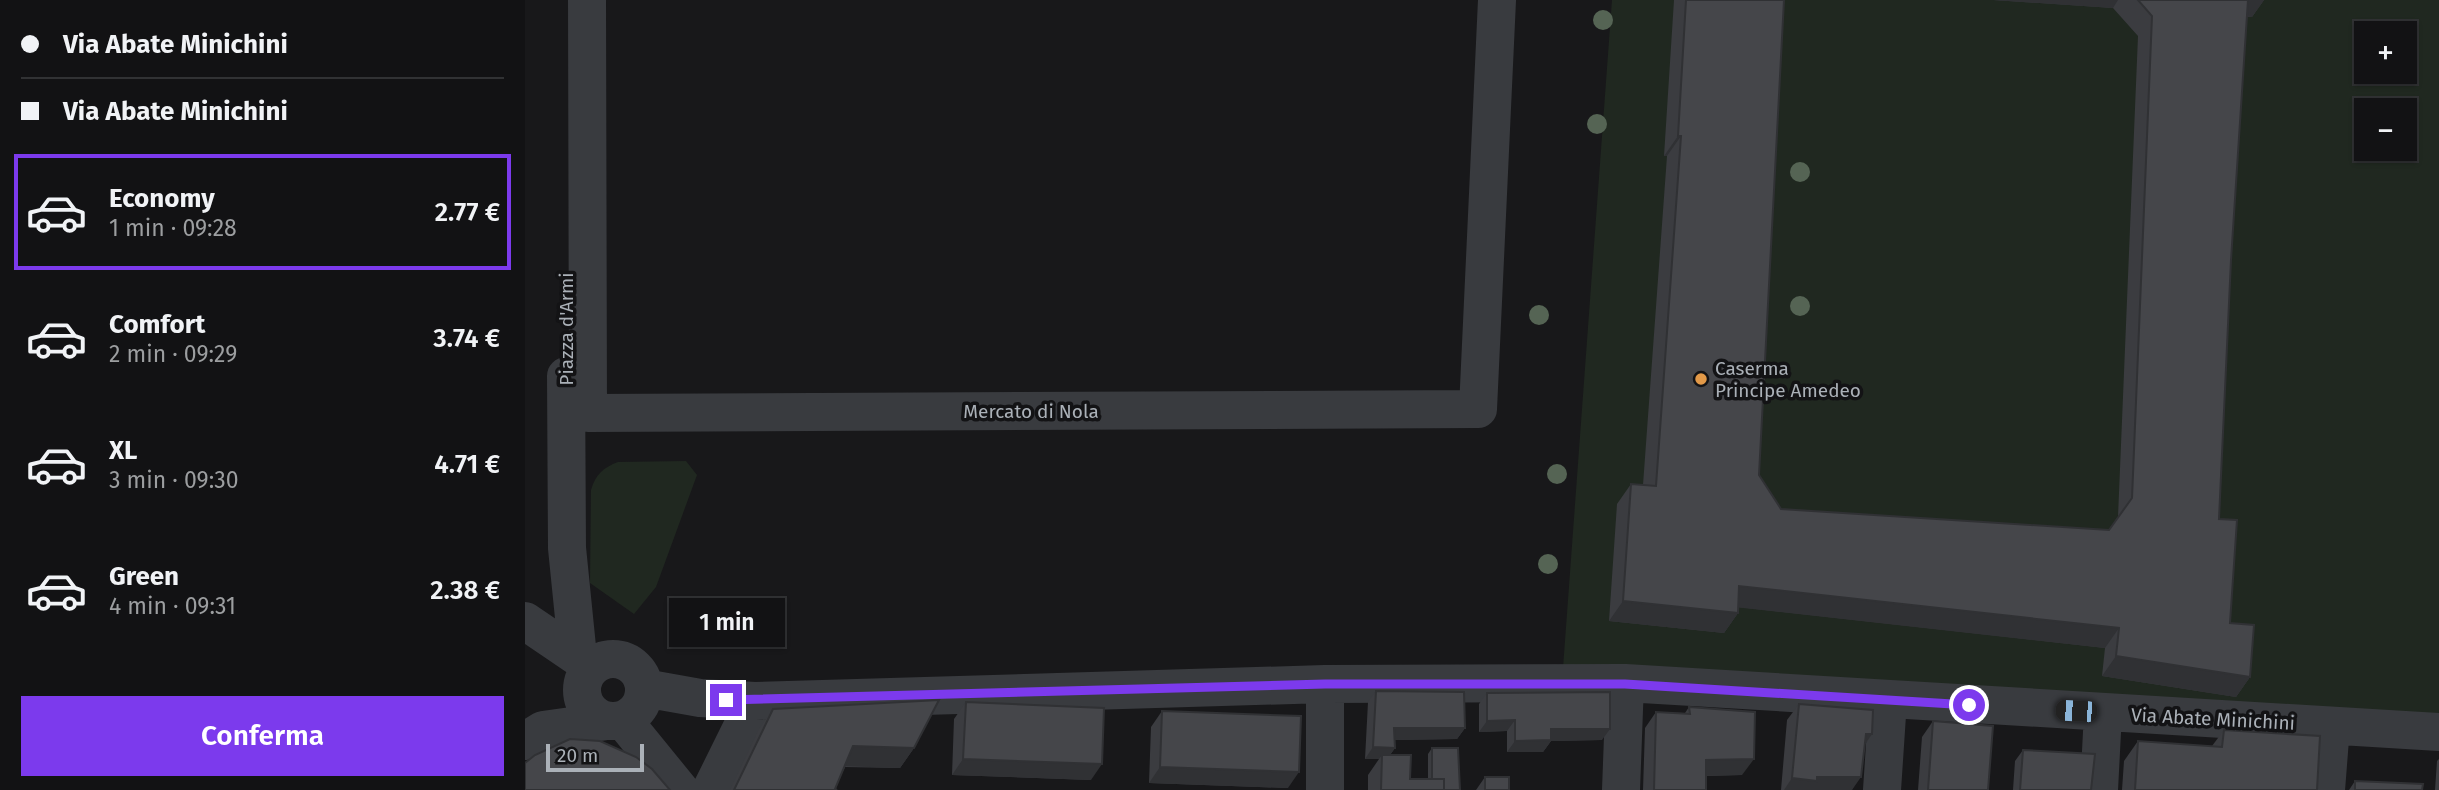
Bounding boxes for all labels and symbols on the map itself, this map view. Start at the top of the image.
street label: Piazza d'Armi [555,272,578,386]
place label: Caserma Principe Amedeo [1715,357,1861,402]
marker: Caserma Principe Amedeo [1693,371,1709,387]
street label: Mercato di Nola [963,400,1099,423]
callout: 1 min [668,598,784,648]
route end [710,684,742,716]
route start [1953,689,1985,721]
car [2055,699,2098,723]
street label: Via Abate Minichini [2130,703,2296,735]
scale bar [546,741,644,773]

